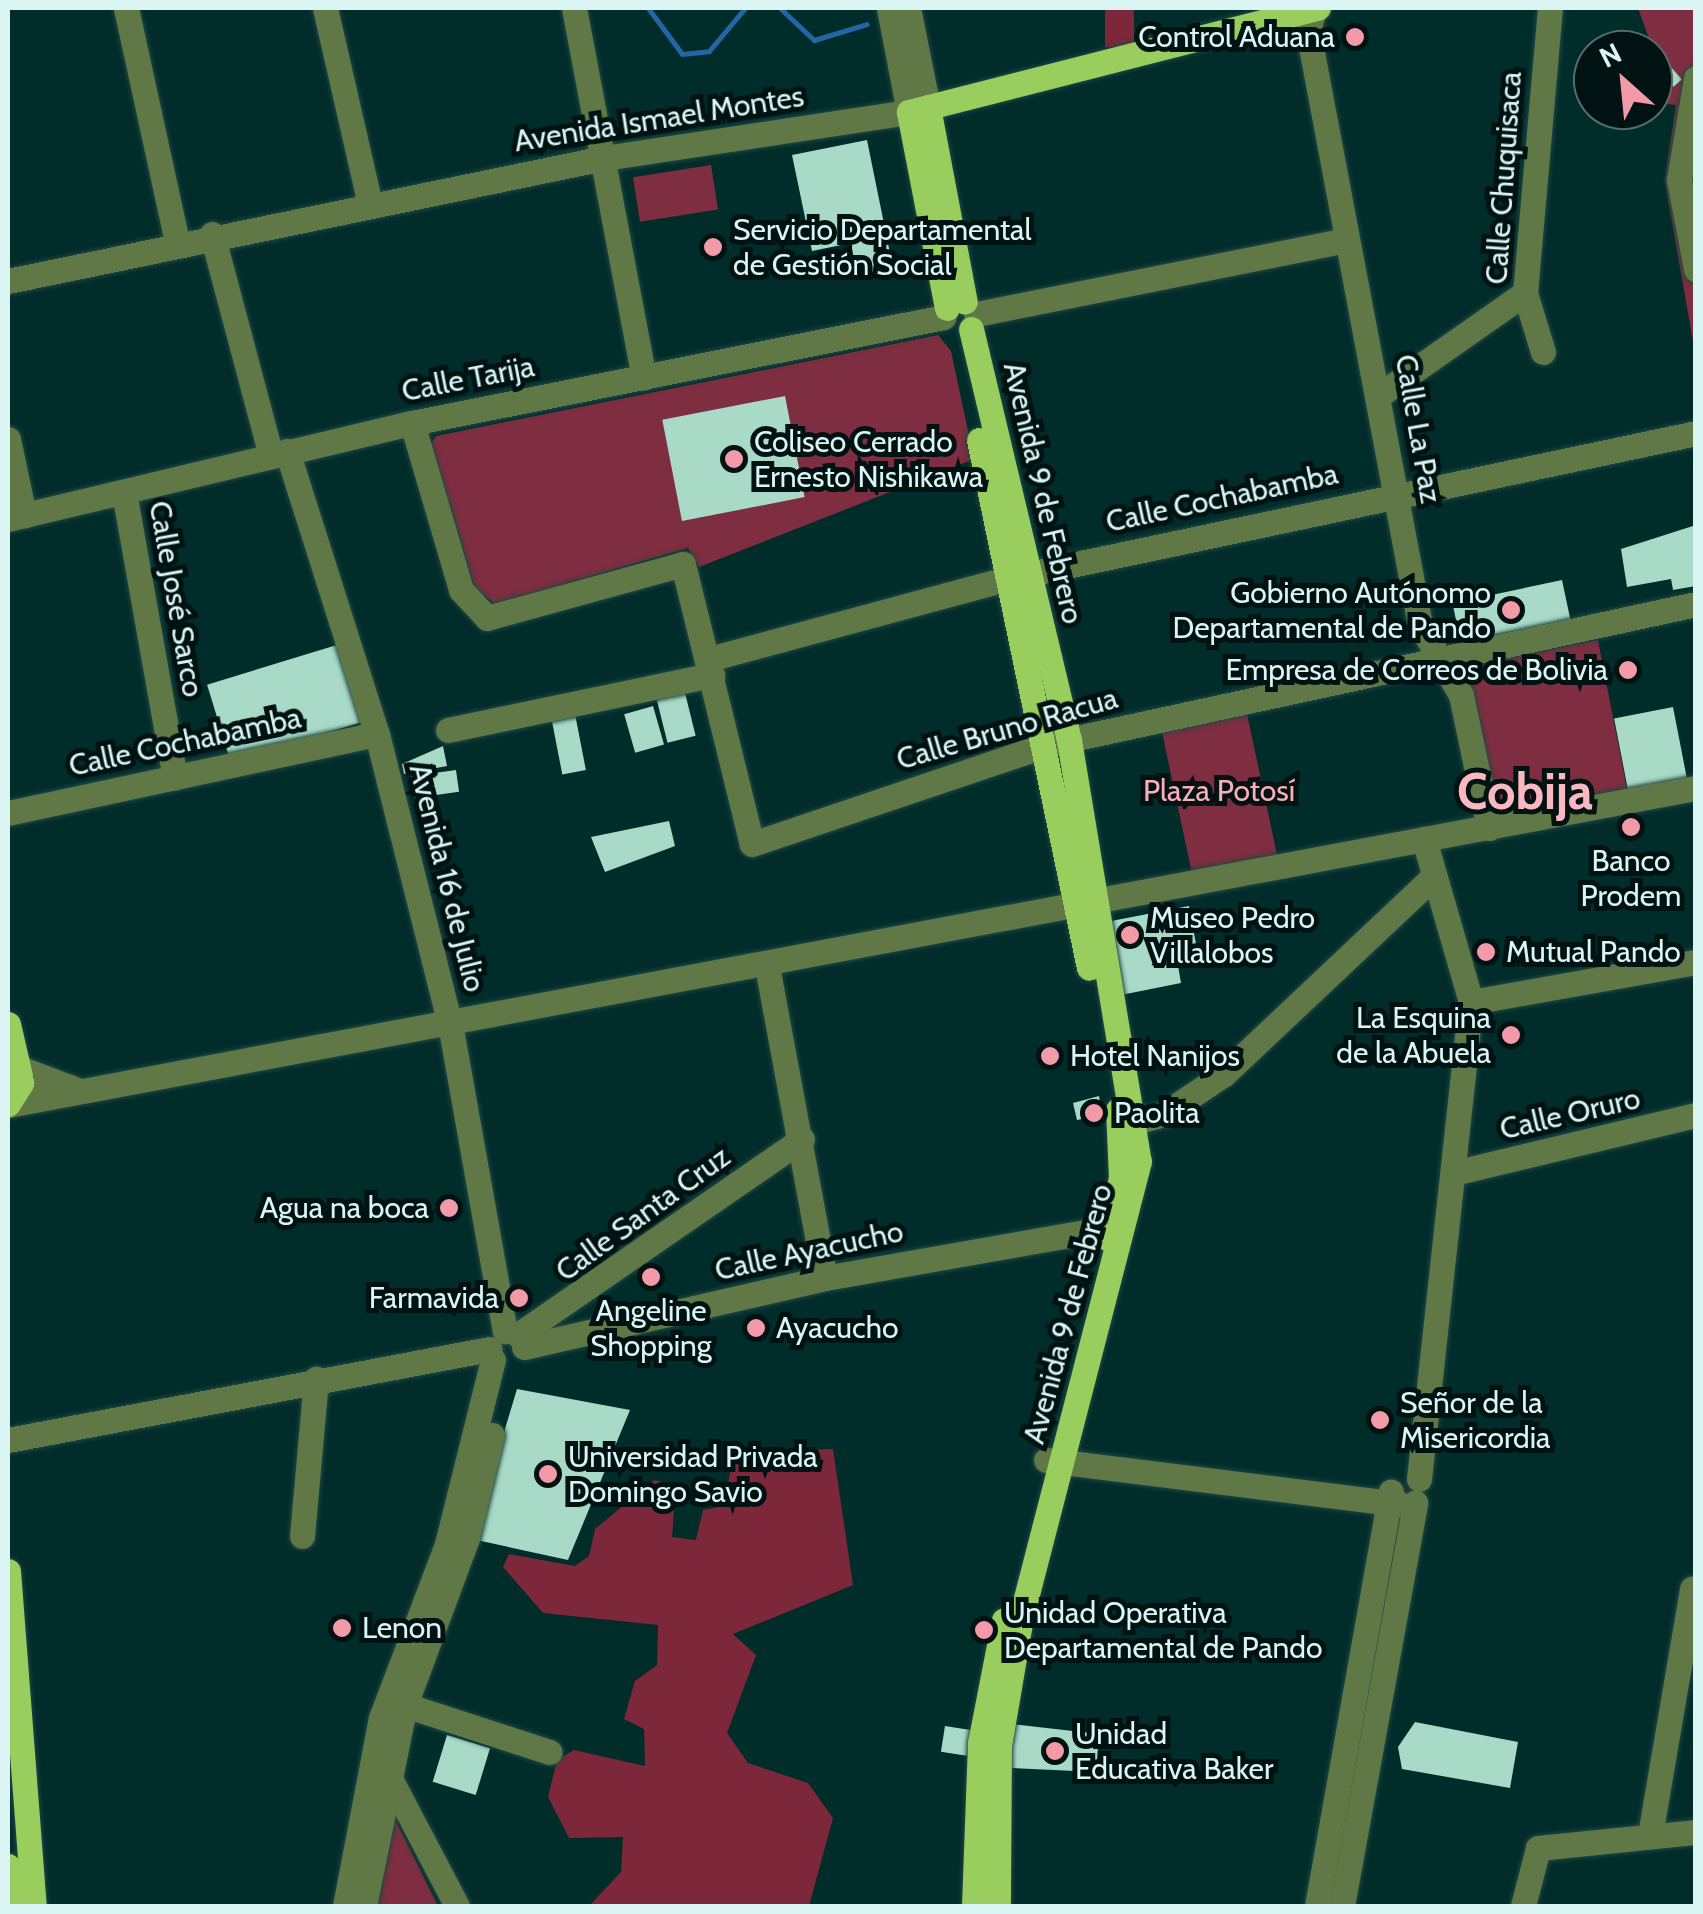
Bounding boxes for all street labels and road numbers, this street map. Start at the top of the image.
street label: Calle Chuquisaca [1479,70,1529,286]
street label: Avenida Ismael Montes [512,78,806,160]
street label: Calle Tarija [399,349,537,409]
street label: Calle La Paz [1387,352,1449,506]
street label: Avenida 9 de Febrero [995,359,1091,627]
street label: Calle Cochabamba [1103,456,1341,540]
street label: Calle José Sarco [141,498,211,700]
street label: Calle Bruno Racua [892,680,1122,778]
street label: Calle Cochabamba [66,700,304,784]
street label: Avenida 16 de Julio [401,760,493,996]
street label: Calle Oruro [1496,1080,1644,1148]
street label: Calle Santa Cruz [549,1139,737,1289]
street label: Avenida 9 de Febrero [1016,1180,1120,1448]
street label: Calle Ayacucho [712,1213,906,1289]

